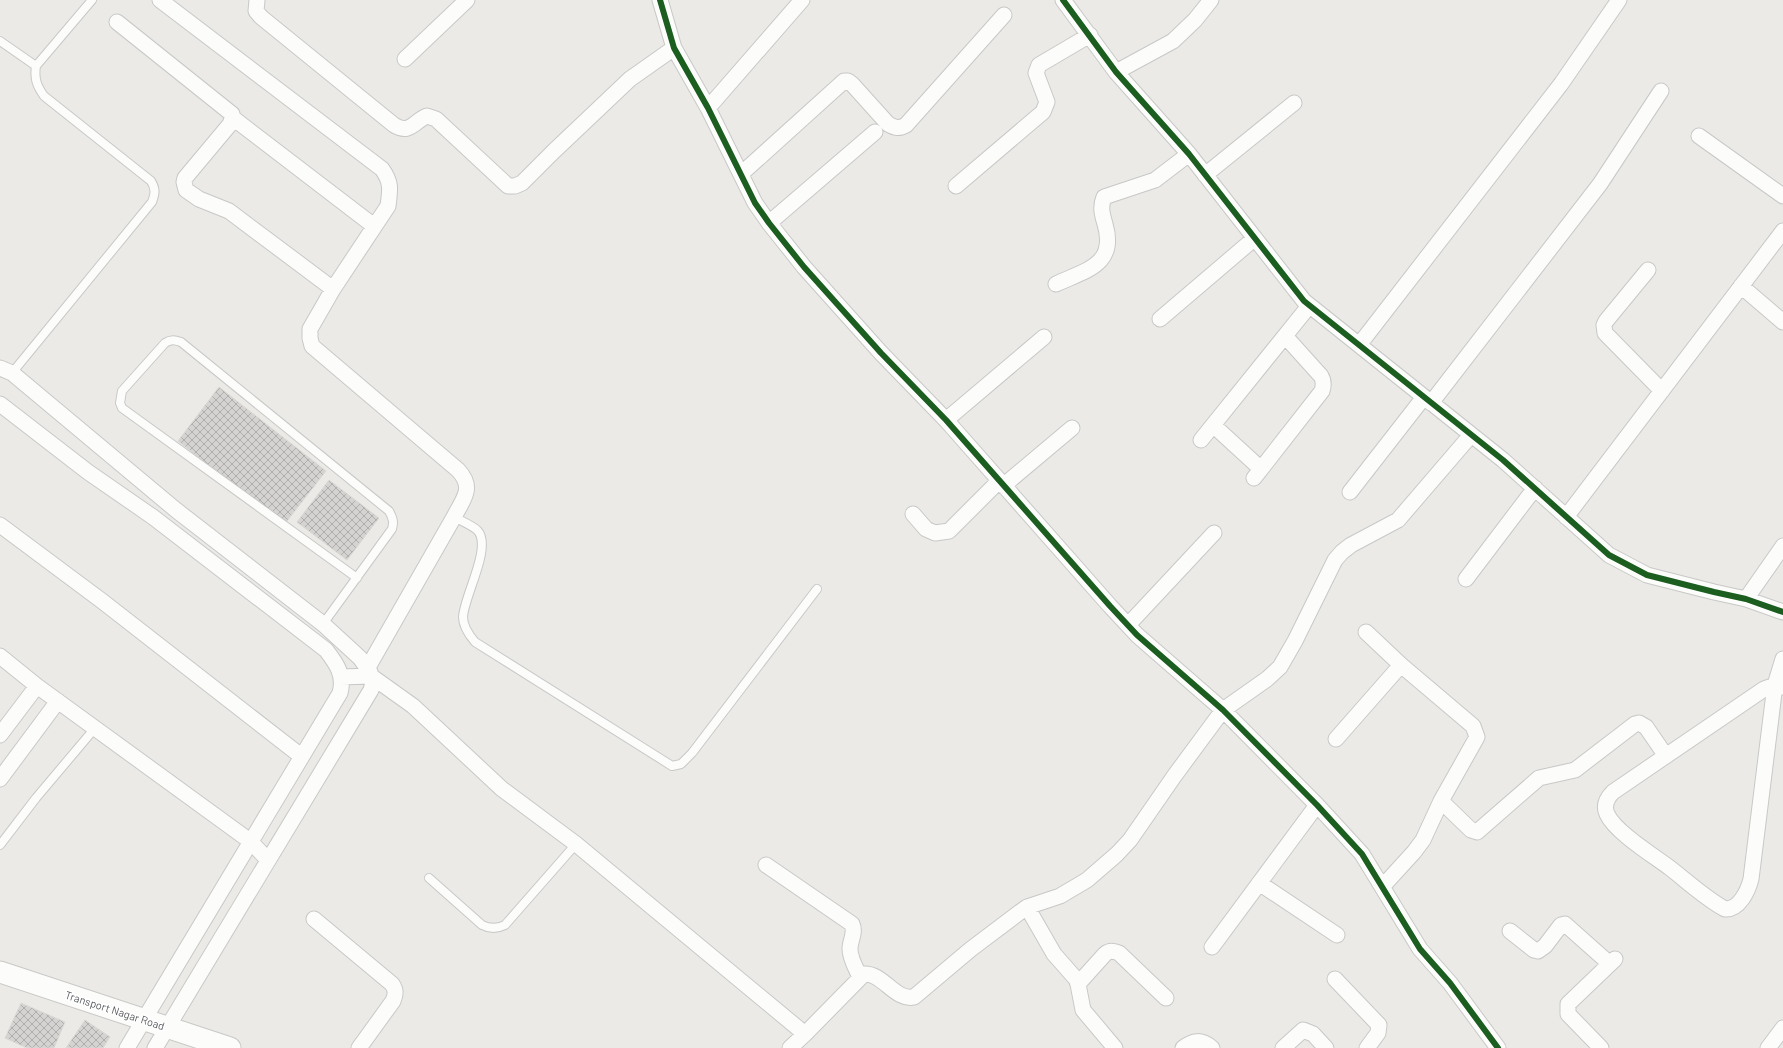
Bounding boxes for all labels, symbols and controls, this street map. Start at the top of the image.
street label: Transport Nagar Road [64,988,166,1032]

